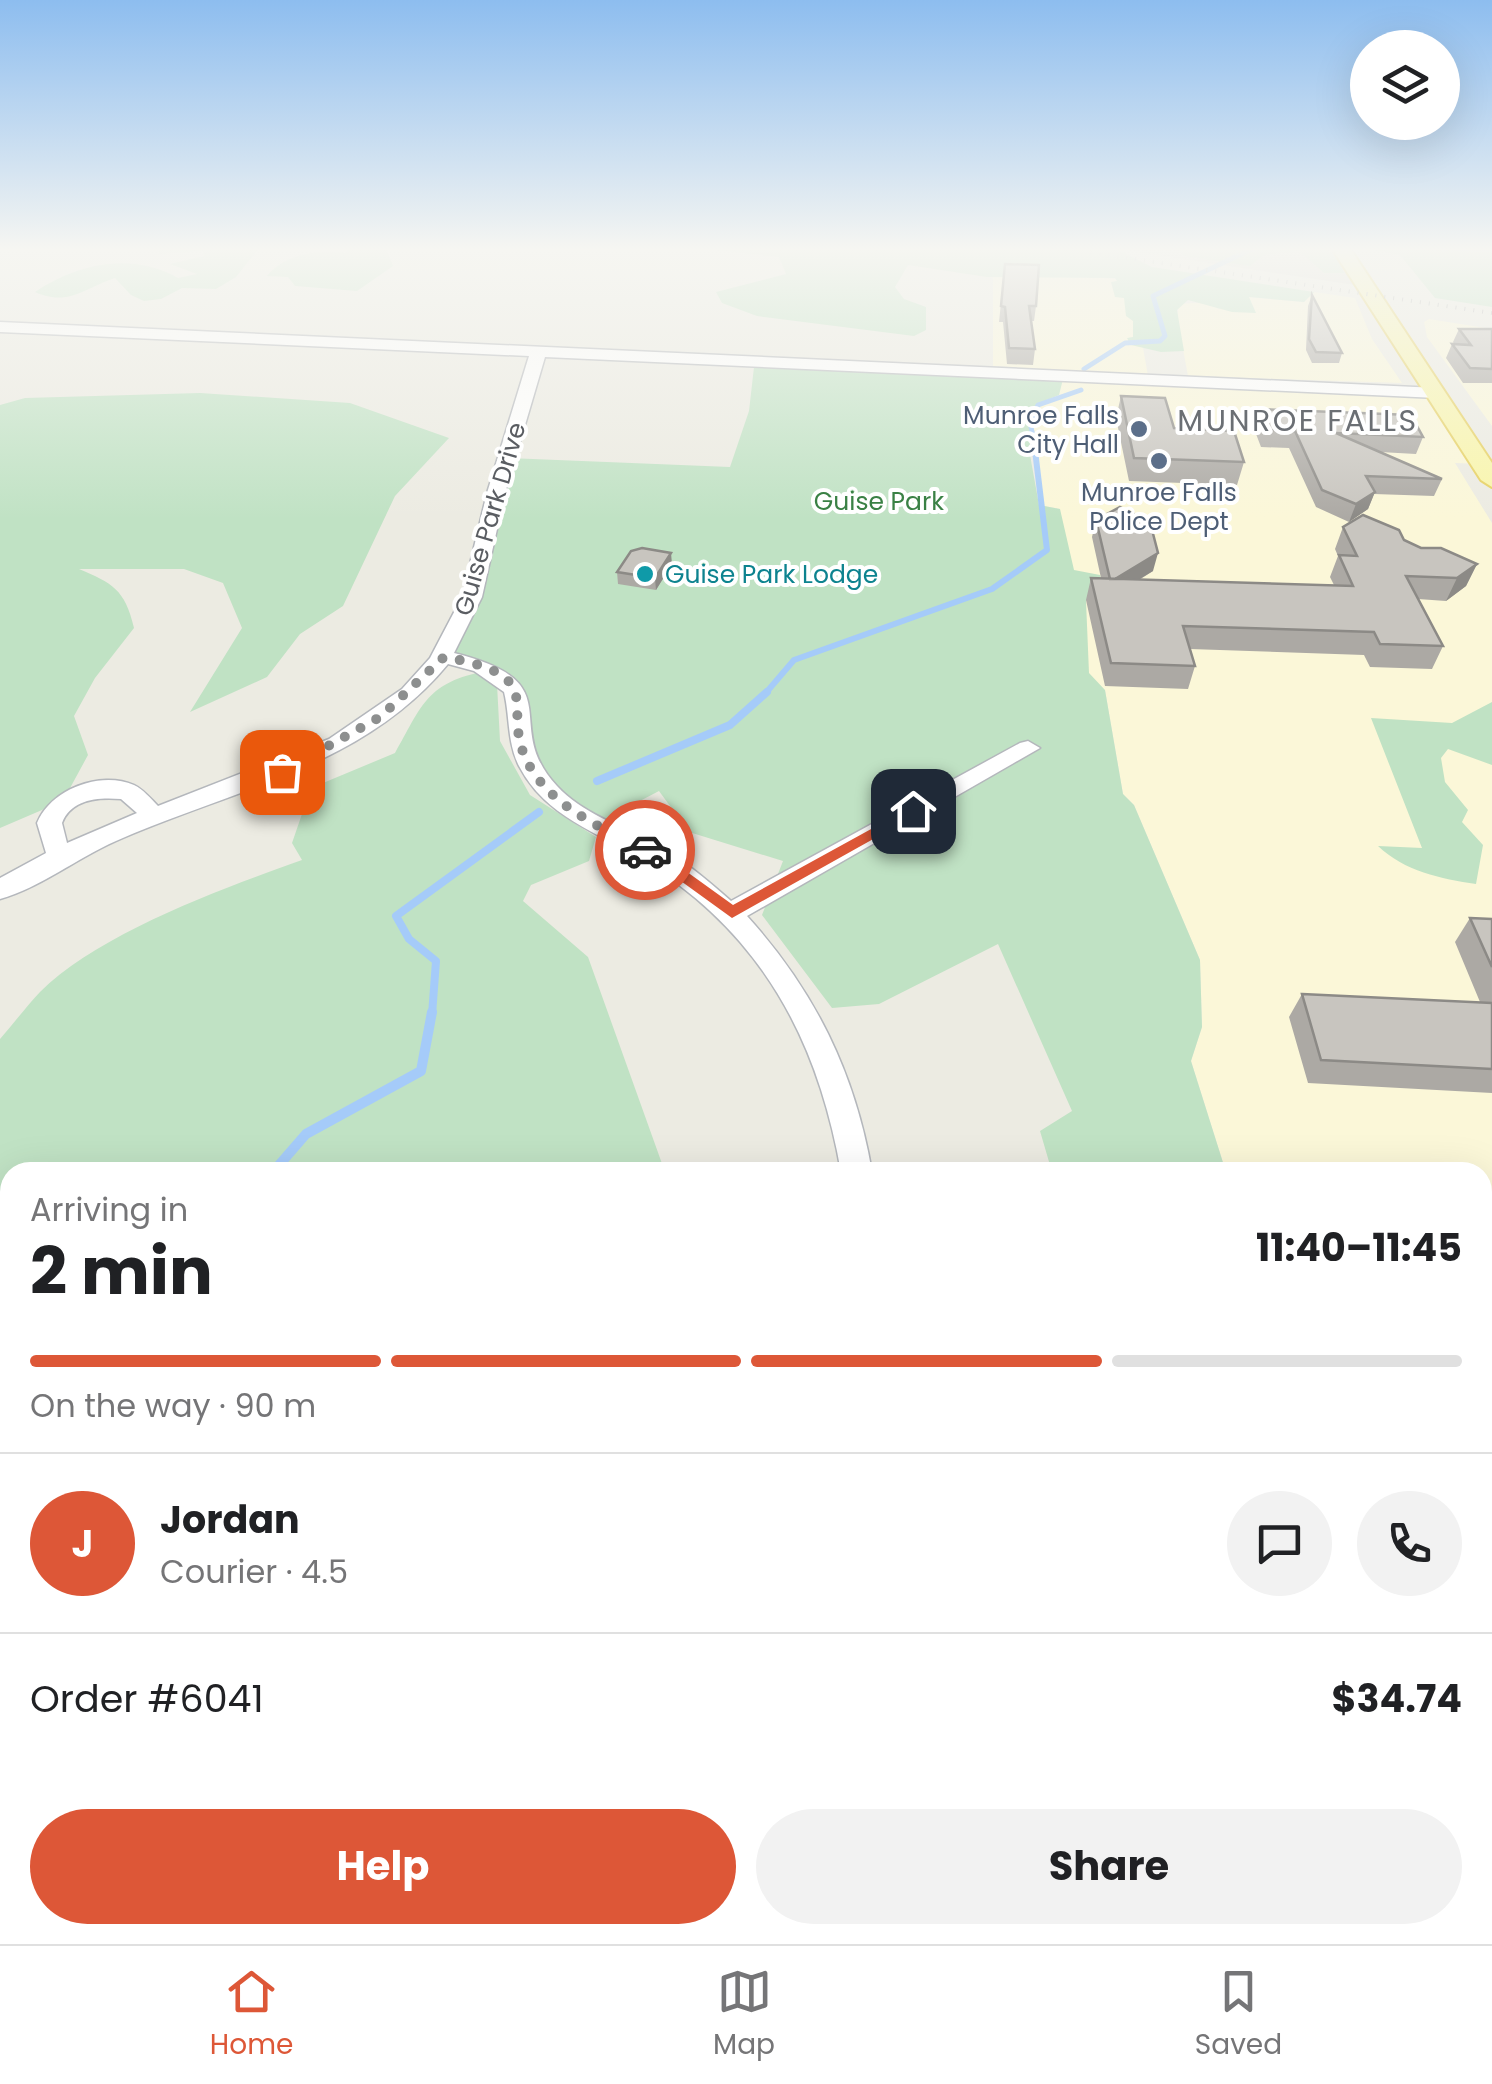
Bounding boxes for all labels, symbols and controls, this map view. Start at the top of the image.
map controls [1350,30,1460,140]
button: layers [1350,30,1460,140]
place label: Munroe Falls City Hall [963,398,1119,462]
district label: MUNROE FALLS [1177,399,1419,442]
street label: Guise Park Drive [446,418,534,620]
marker: Munroe Falls City Hall [1128,418,1150,440]
marker: Munroe Falls Police Dept [1148,450,1170,472]
place label: Munroe Falls Police Dept [1081,475,1237,539]
park label: Guise Park [814,484,944,519]
place label: Guise Park Lodge [665,557,878,592]
marker: Guise Park Lodge [634,563,656,585]
pin [240,730,325,815]
icon: bag [255,745,310,800]
pin [871,769,956,854]
icon: home [886,784,941,839]
courier [595,800,695,900]
icon: car [618,823,673,878]
text: Arriving in [30,1187,188,1232]
text: 11:40–11:45 [1256,1221,1462,1274]
text: 2 min [30,1226,213,1317]
text: On the way · 90 m [30,1383,316,1428]
button: chat [1227,1491,1332,1596]
button: phone [1357,1491,1462,1596]
text: Jordan [160,1493,300,1546]
text: J [72,1517,93,1570]
text: Courier · 4.5 [160,1549,348,1594]
text: Order #6041 [30,1672,264,1725]
text: $34.74 [1332,1672,1462,1725]
button: Help [30,1809,736,1924]
button: Share [756,1809,1462,1924]
tab: Home [210,1964,293,2066]
tab: Map [713,1964,775,2066]
tab: Saved [1195,1964,1282,2066]

